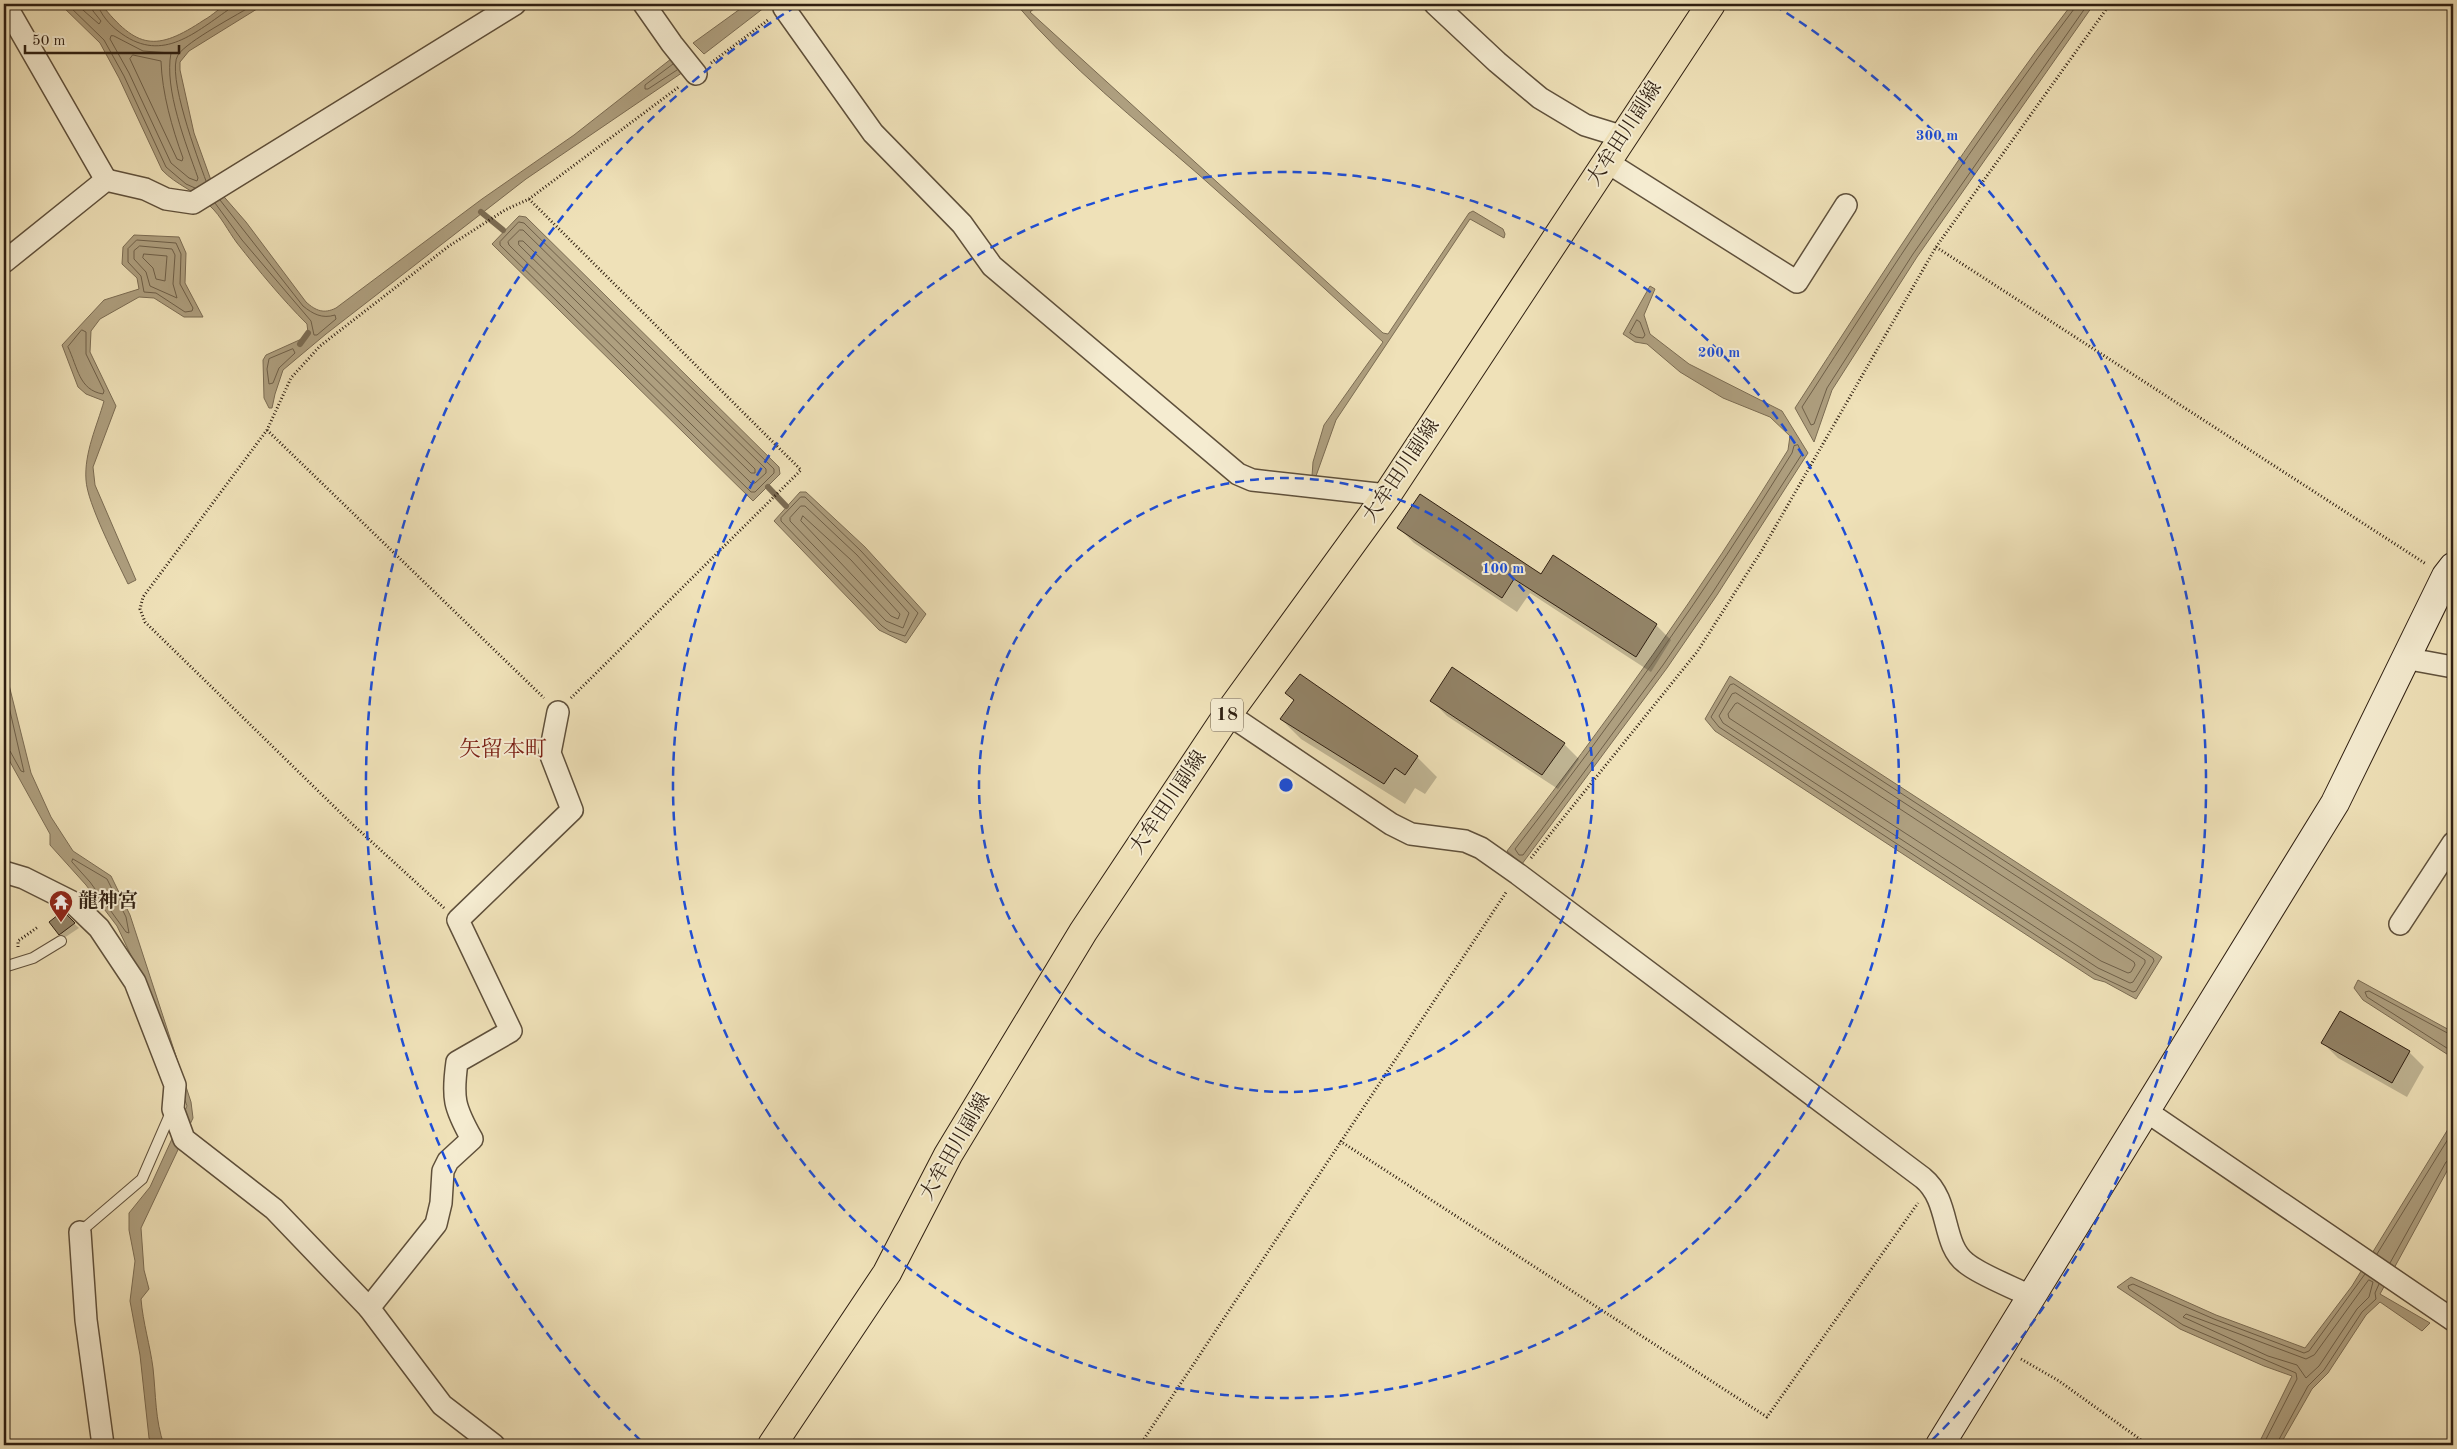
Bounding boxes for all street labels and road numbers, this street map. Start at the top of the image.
street label: 大牟田川副線 [1582,77,1666,190]
street label: 大牟田川副線 [1358,415,1444,526]
road number: 18 [1211,698,1243,732]
street label: 大牟田川副線 [1125,747,1211,858]
street label: 大牟田川副線 [916,1089,995,1204]

